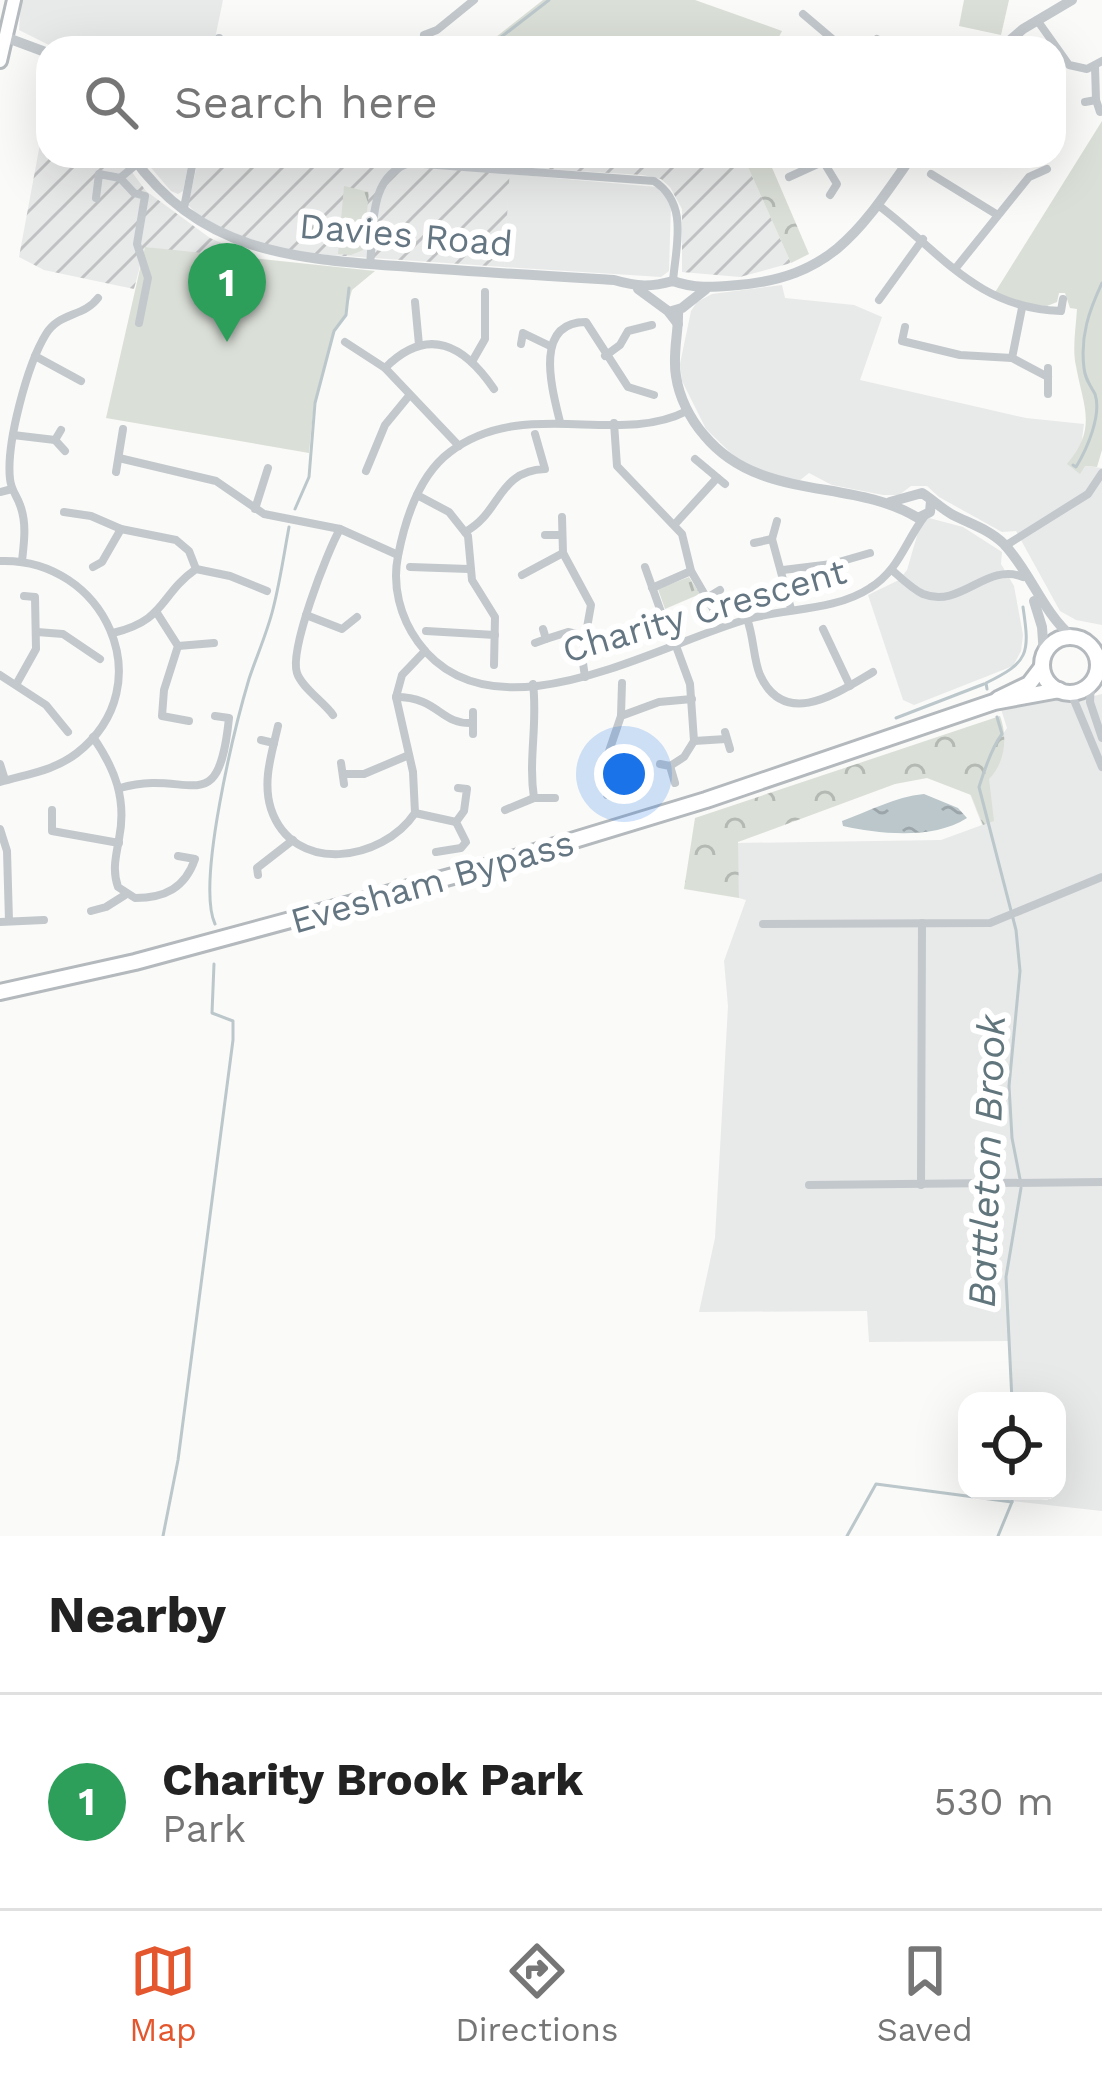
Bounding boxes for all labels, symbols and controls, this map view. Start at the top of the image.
search box [36,36,1066,168]
icon: search [78,69,144,135]
text: Search here [174,76,438,129]
street label: Davies Road [298,205,514,265]
pin: 1 [188,243,266,342]
street label: Charity Crescent [558,550,851,672]
your location [594,744,654,804]
street label: Evesham Bypass [286,821,579,942]
water label: Battleton Brook [959,1012,1014,1308]
map controls [958,1392,1066,1500]
button: locate [958,1392,1066,1500]
text: Nearby [48,1585,226,1644]
text: Charity Brook Park [162,1753,583,1806]
text: 1 [79,1779,95,1824]
text: 530 m [934,1779,1054,1824]
text: Park [162,1806,246,1851]
tab: Map [129,1938,197,2049]
tab: Directions [455,1938,618,2049]
tab: Saved [877,1938,973,2049]

